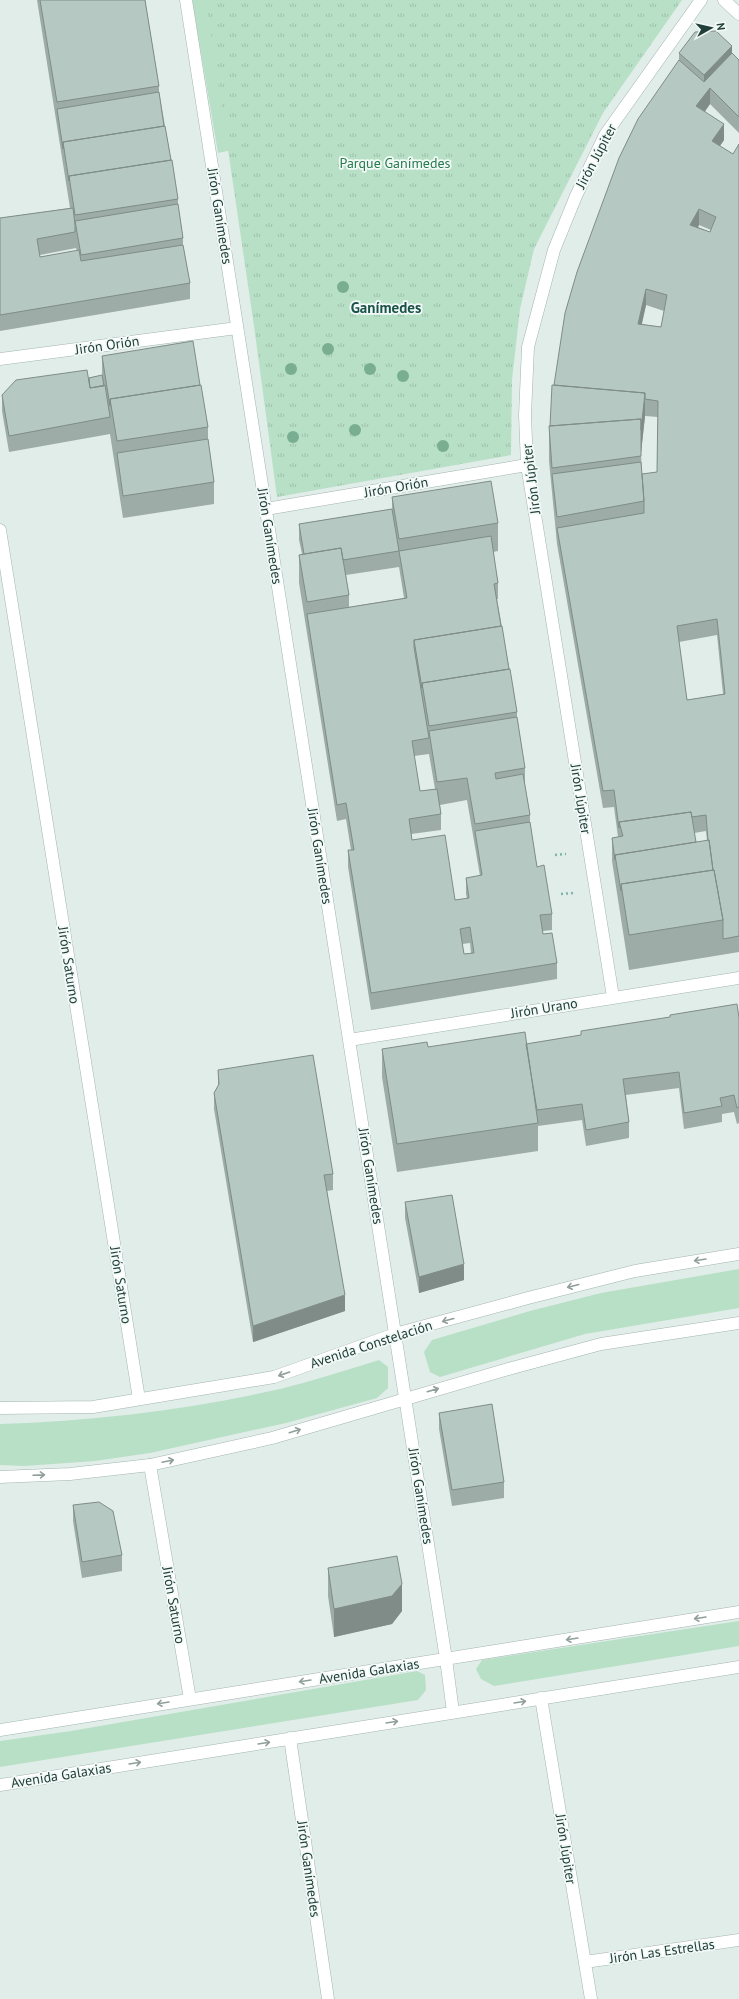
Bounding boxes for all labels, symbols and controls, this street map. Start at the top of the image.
north arrow [691,8,731,48]
text: N [713,22,728,31]
street label: Jirón Júpiter [571,120,621,192]
park label: Parque Ganímedes [340,154,451,172]
street label: Jirón Ganímedes [203,165,237,266]
district label: Ganímedes [351,298,421,317]
street label: Jirón Orión [73,332,140,359]
street label: Jirón Júpiter [518,442,544,516]
street label: Jirón Orión [362,473,429,502]
street label: Jirón Ganímedes [253,485,287,586]
street label: Jirón Júpiter [566,762,595,836]
street label: Jirón Ganímedes [303,805,337,906]
street label: Jirón Saturno [54,924,84,1005]
street label: Jirón Urano [508,994,579,1022]
street label: Jirón Ganímedes [354,1125,388,1226]
street label: Jirón Saturno [106,1244,136,1325]
one-way arrow [694,1256,707,1264]
one-way arrow [567,1283,580,1291]
street label: Avenida Constelación [308,1316,434,1372]
one-way arrow [441,1317,454,1324]
one-way arrow [279,1370,291,1378]
one-way arrow [426,1386,439,1393]
one-way arrow [288,1427,301,1434]
street label: Jirón Ganímedes [404,1445,438,1546]
one-way arrow [161,1456,174,1464]
one-way arrow [32,1471,45,1479]
street label: Jirón Saturno [158,1564,190,1645]
one-way arrow [694,1614,707,1622]
one-way arrow [566,1635,579,1643]
street label: Avenida Galaxias [318,1654,421,1688]
one-way arrow [299,1677,312,1685]
one-way arrow [513,1698,526,1706]
one-way arrow [157,1699,170,1707]
one-way arrow [385,1718,398,1726]
one-way arrow [257,1739,270,1747]
street label: Avenida Galaxias [10,1758,113,1792]
one-way arrow [128,1759,141,1767]
street label: Jirón Júpiter [551,1812,580,1886]
street label: Jirón Ganímedes [293,1819,325,1919]
street label: Jirón Las Estrellas [607,1935,716,1967]

